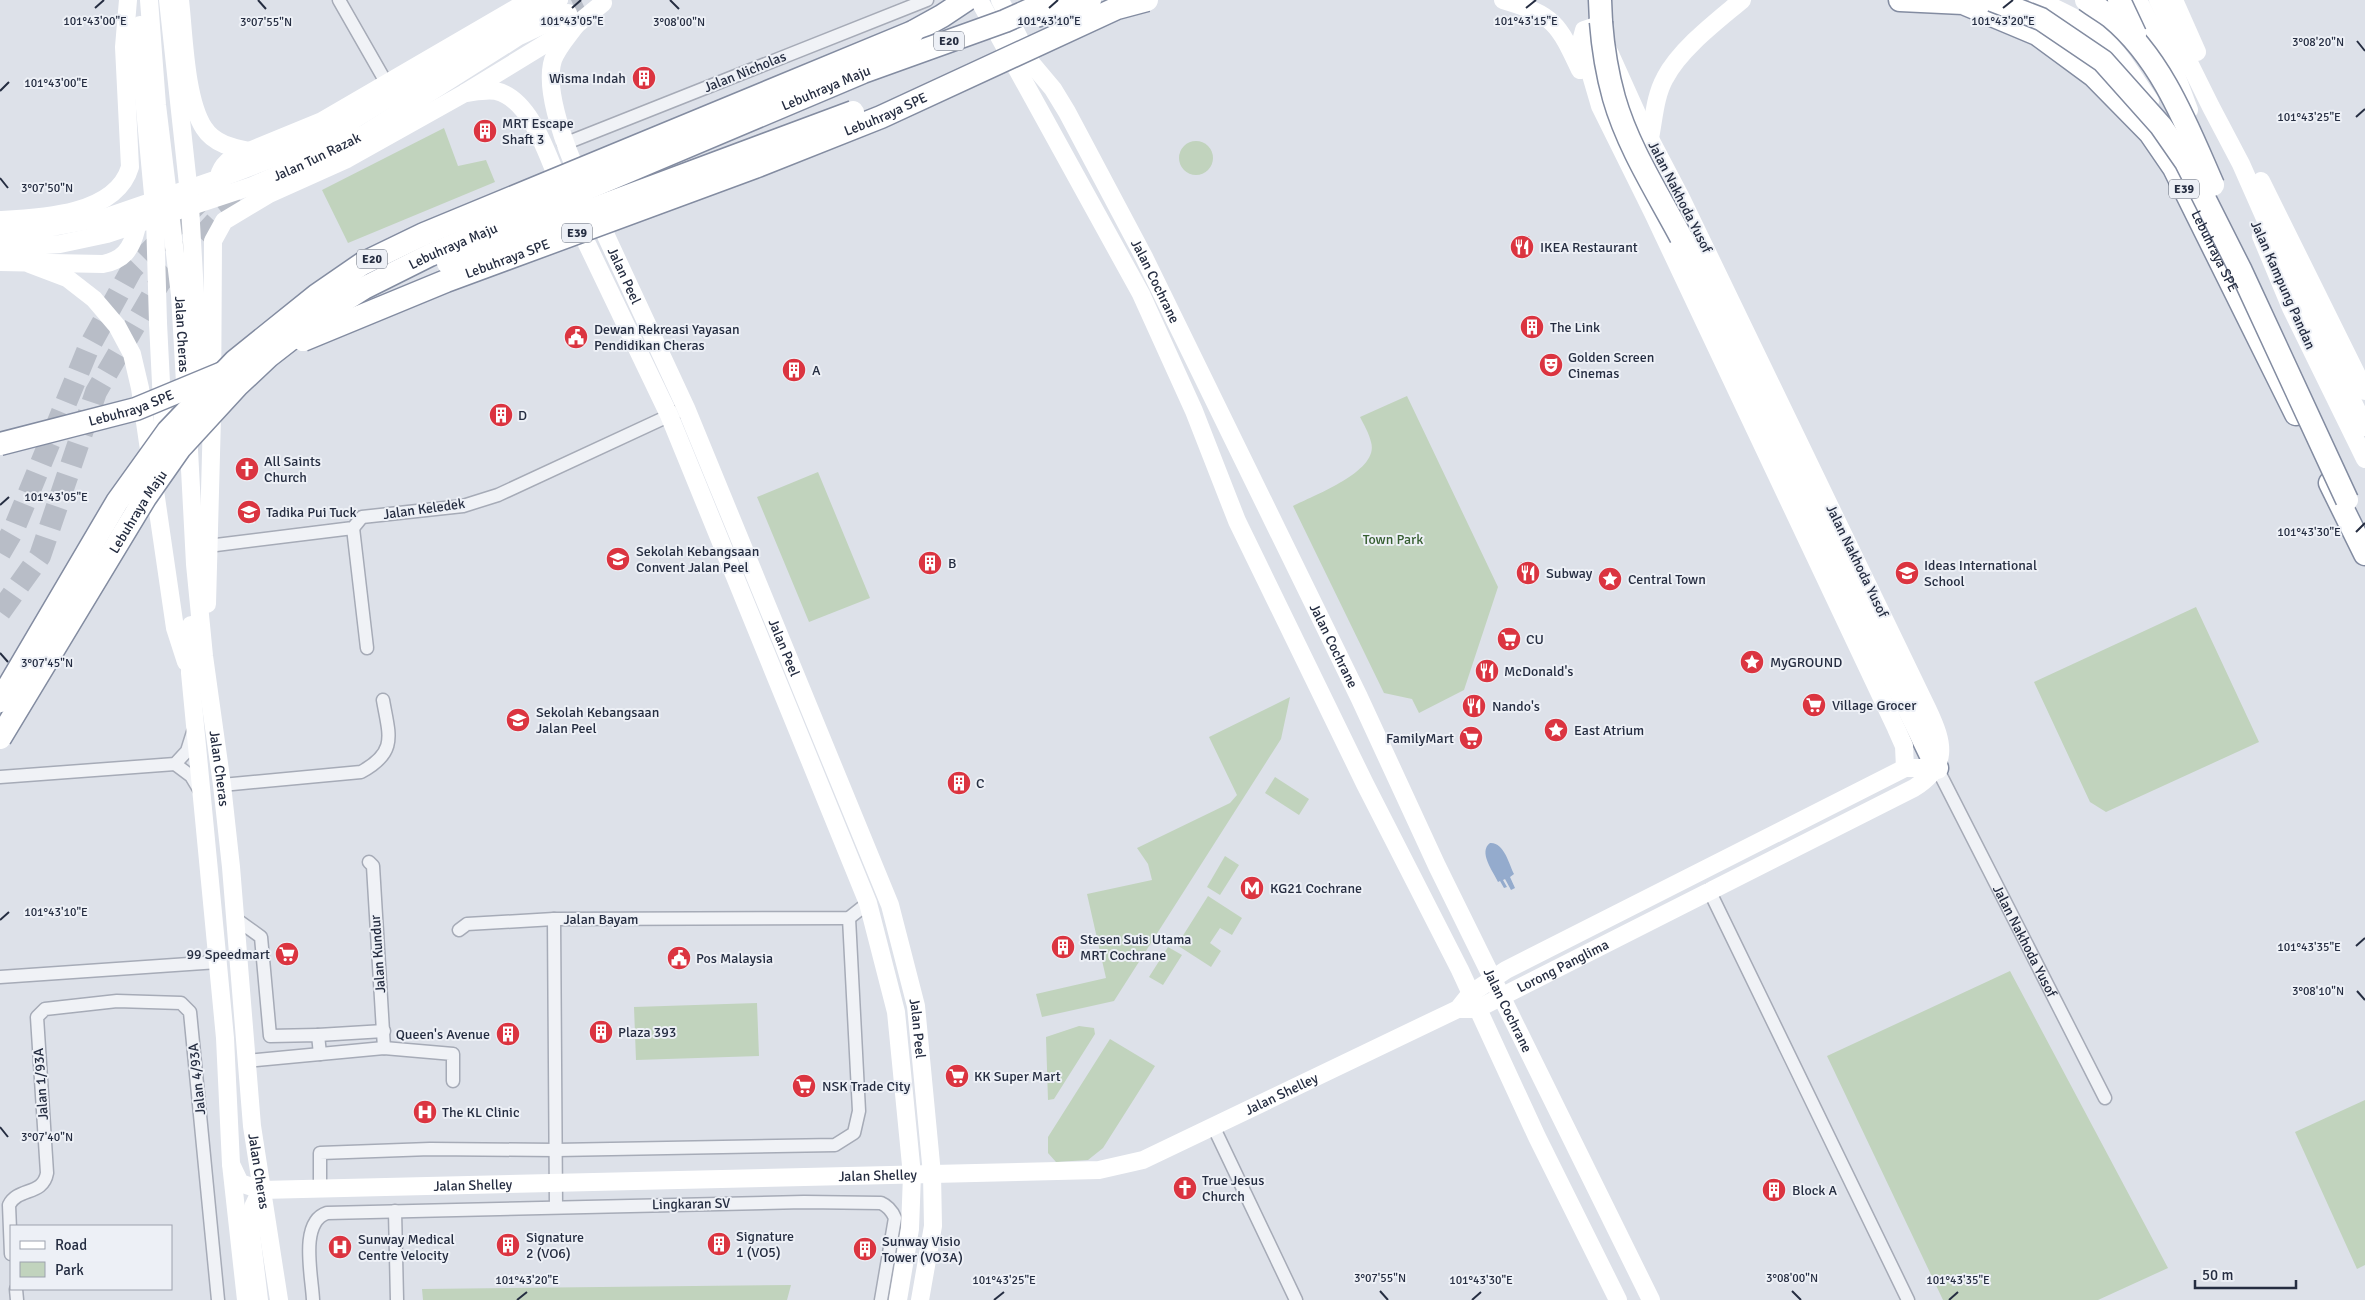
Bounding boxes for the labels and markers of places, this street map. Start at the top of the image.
building icon: Wisma Indah [631,65,657,91]
place label: Wisma Indah [549,70,626,87]
place label: MRT Escape Shaft 3 [502,115,574,148]
building icon: MRT Escape Shaft 3 [472,118,498,144]
restaurant icon: IKEA Restaurant [1509,234,1535,260]
place label: IKEA Restaurant [1540,239,1638,256]
building icon: The Link [1519,314,1545,340]
place label: The Link [1550,319,1600,336]
place label: Dewan Rekreasi Yayasan Pendidikan Cheras [594,321,740,354]
public building icon: Dewan Rekreasi Yayasan Pendidikan Cheras [563,324,589,350]
place label: Golden Screen Cinemas [1568,349,1654,382]
theatre icon: Golden Screen Cinemas [1538,352,1564,378]
building icon: A [781,357,807,383]
place label: A [812,362,821,379]
building icon: D [488,402,514,428]
place label: D [518,407,527,424]
place label: All Saints Church [264,453,321,486]
church icon: All Saints Church [234,456,260,482]
school or university icon: Tadika Pui Tuck [236,499,262,525]
place label: Tadika Pui Tuck [266,504,356,521]
place label: Sekolah Kebangsaan Convent Jalan Peel [636,543,759,576]
school or university icon: Sekolah Kebangsaan Convent Jalan Peel [605,546,631,572]
building icon: B [917,550,943,576]
place label: B [948,555,956,572]
place label: Ideas International School [1924,557,2037,590]
restaurant icon: Subway [1515,560,1541,586]
school or university icon: Ideas International School [1894,560,1920,586]
place label: Subway [1546,565,1593,582]
place icon: Central Town [1597,566,1623,592]
place label: Central Town [1628,571,1706,588]
supermarket icon: CU [1496,626,1522,652]
place label: CU [1526,631,1544,648]
place icon: MyGROUND [1739,649,1765,675]
place label: MyGROUND [1770,654,1842,671]
restaurant icon: McDonald's [1474,658,1500,684]
place label: McDonald's [1504,663,1573,680]
supermarket icon: Village Grocer [1801,692,1827,718]
restaurant icon: Nando's [1461,693,1487,719]
place label: Village Grocer [1832,697,1917,714]
place label: Nando's [1492,698,1540,715]
place label: Sekolah Kebangsaan Jalan Peel [536,704,659,737]
school or university icon: Sekolah Kebangsaan Jalan Peel [505,707,531,733]
place icon: East Atrium [1543,717,1569,743]
place label: East Atrium [1574,722,1644,739]
supermarket icon: FamilyMart [1458,725,1484,751]
place label: FamilyMart [1386,730,1454,747]
building icon: C [946,770,972,796]
place label: C [976,775,984,792]
metro station icon: KG21 Cochrane [1239,875,1265,901]
place label: KG21 Cochrane [1270,880,1362,897]
place label: Stesen Suis Utama MRT Cochrane [1080,931,1191,964]
building icon: Stesen Suis Utama MRT Cochrane [1050,934,1076,960]
supermarket icon: 99 Speedmart [274,941,300,967]
public building icon: Pos Malaysia [666,945,692,971]
place label: 99 Speedmart [187,946,270,963]
place label: Pos Malaysia [696,950,773,967]
building icon: Plaza 393 [588,1019,614,1045]
building icon: Queen's Avenue [495,1021,521,1047]
place label: Plaza 393 [618,1024,676,1041]
place label: Queen's Avenue [396,1026,490,1043]
supermarket icon: KK Super Mart [944,1063,970,1089]
place label: KK Super Mart [974,1068,1061,1085]
supermarket icon: NSK Trade City [791,1073,817,1099]
place label: NSK Trade City [822,1078,911,1095]
hospital icon: The KL Clinic [412,1099,438,1125]
place label: The KL Clinic [442,1104,520,1121]
place label: True Jesus Church [1202,1172,1264,1205]
church icon: True Jesus Church [1172,1175,1198,1201]
building icon: Block A [1761,1177,1787,1203]
place label: Block A [1792,1182,1837,1199]
place label: Signature 1 (VO5) [736,1228,794,1261]
place label: Signature 2 (VO6) [526,1229,584,1262]
place label: Sunway Medical Centre Velocity [358,1231,455,1264]
building icon: Signature 1 (VO5) [706,1231,732,1257]
building icon: Signature 2 (VO6) [495,1232,521,1258]
place label: Sunway Visio Tower (VO3A) [882,1233,963,1266]
hospital icon: Sunway Medical Centre Velocity [327,1234,353,1260]
building icon: Sunway Visio Tower (VO3A) [852,1236,878,1262]

